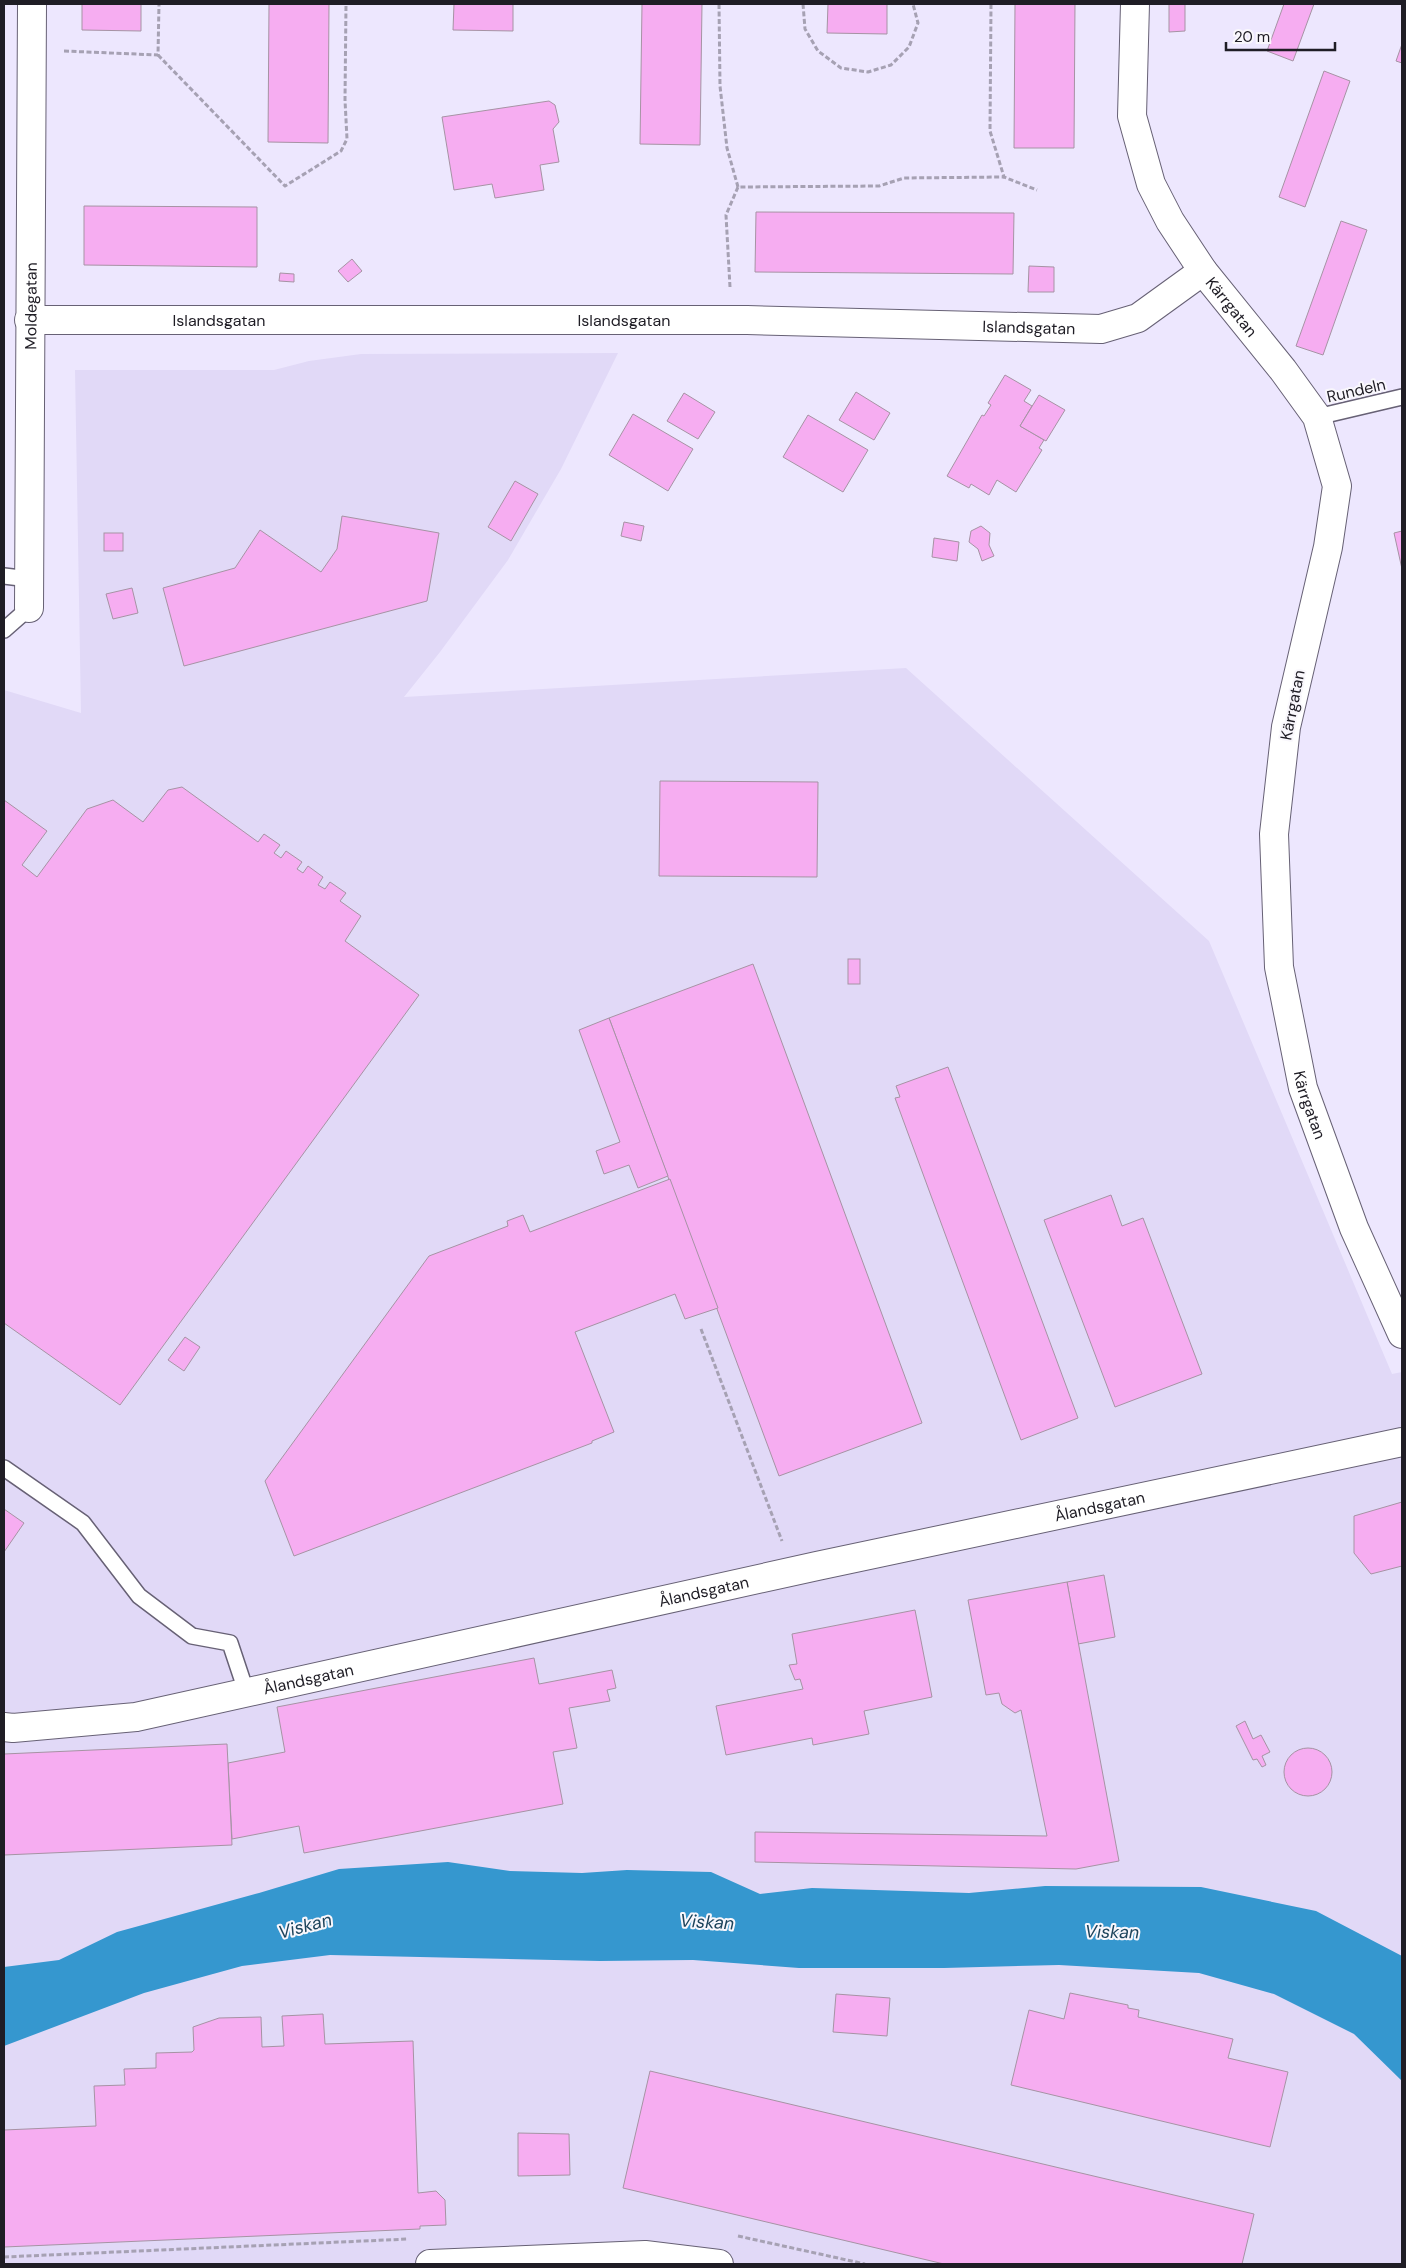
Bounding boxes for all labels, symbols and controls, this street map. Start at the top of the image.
scale bar [1226,20,1335,52]
text: 20 m [1234,27,1270,47]
street label: Moldegatan [20,262,42,350]
street label: Kärrgatan [1201,273,1262,341]
street label: Islandsgatan [173,310,265,331]
street label: Islandsgatan [578,310,670,331]
street label: Islandsgatan [982,316,1076,339]
street label: Rundeln [1325,374,1388,407]
street label: Kärrgatan [1275,668,1310,742]
street label: Kärrgatan [1289,1069,1331,1142]
street label: Ålandsgatan [1053,1487,1147,1526]
street label: Ålandsgatan [657,1571,751,1612]
street label: Ålandsgatan [261,1659,355,1699]
water label: Viskan [276,1907,334,1945]
water label: Viskan [679,1909,735,1935]
water label: Viskan [1085,1920,1139,1944]

